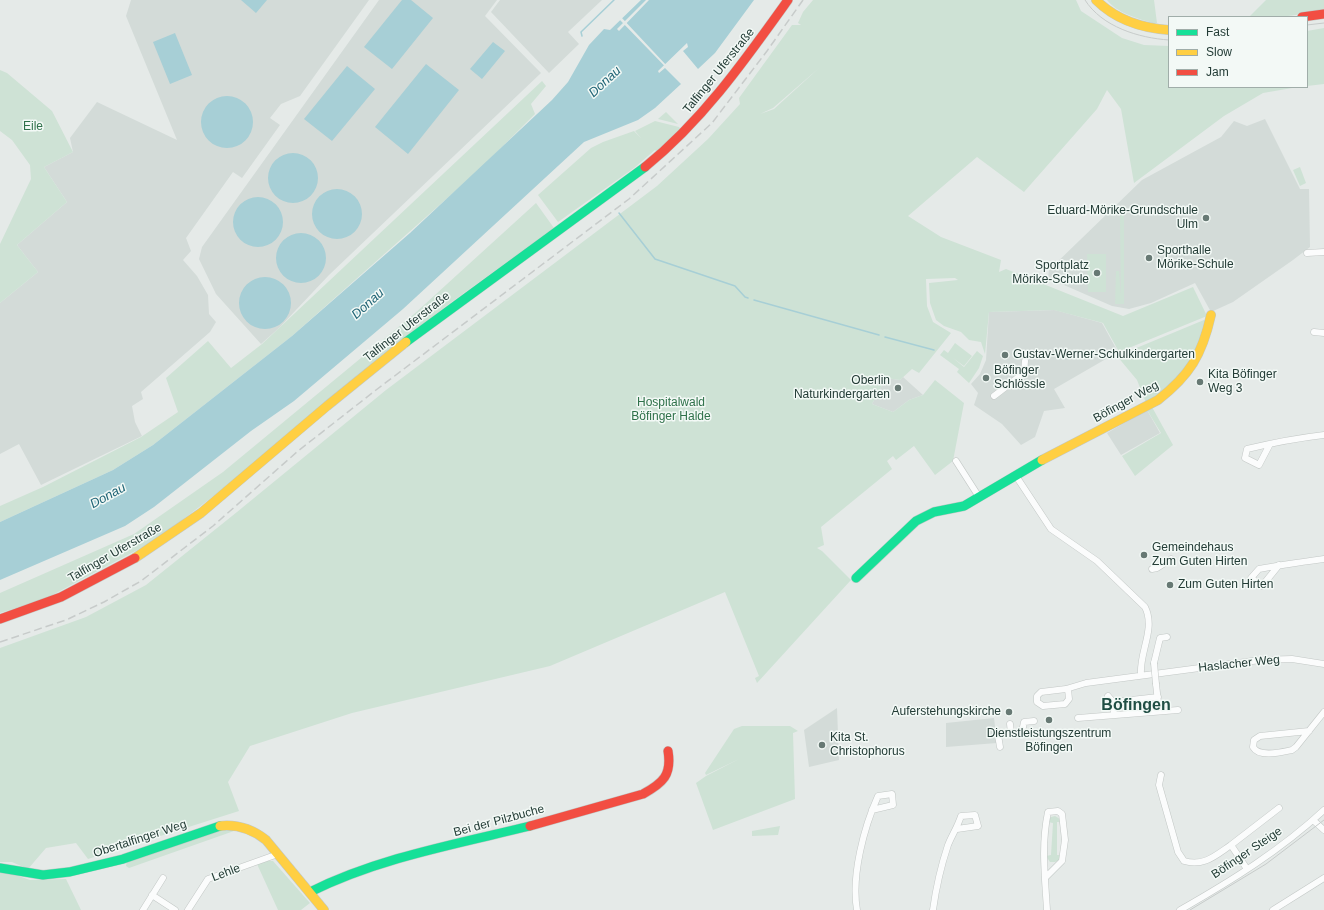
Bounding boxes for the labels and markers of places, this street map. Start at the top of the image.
place label: Eduard-Mörike-Grundschule Ulm [1047,204,1198,232]
marker: Eduard-Mörike-Grundschule Ulm [1201,213,1211,223]
place label: Sporthalle Mörike-Schule [1157,244,1234,272]
marker: Sporthalle Mörike-Schule [1144,253,1154,263]
place label: Sportplatz Mörike-Schule [1012,259,1089,287]
marker: Sportplatz Mörike-Schule [1092,268,1102,278]
place label: Gustav-Werner-Schulkindergarten [1013,348,1195,362]
marker: Gustav-Werner-Schulkindergarten [1000,350,1010,360]
place label: Böfinger Schlössle [994,364,1045,392]
place label: Kita Böfinger Weg 3 [1208,368,1277,396]
marker: Böfinger Schlössle [981,373,991,383]
place label: Oberlin Naturkindergarten [794,374,890,402]
marker: Kita Böfinger Weg 3 [1195,377,1205,387]
marker: Oberlin Naturkindergarten [893,383,903,393]
place label: Gemeindehaus Zum Guten Hirten [1152,541,1247,569]
marker: Gemeindehaus Zum Guten Hirten [1139,550,1149,560]
place label: Zum Guten Hirten [1178,578,1273,592]
marker: Zum Guten Hirten [1165,580,1175,590]
place label: Auferstehungskirche [892,705,1001,719]
marker: Auferstehungskirche [1004,707,1014,717]
marker: Dienstleistungszentrum Böfingen [1044,715,1054,725]
place label: Dienstleistungszentrum Böfingen [987,727,1111,755]
place label: Kita St. Christophorus [830,731,905,759]
marker: Kita St. Christophorus [817,740,827,750]

